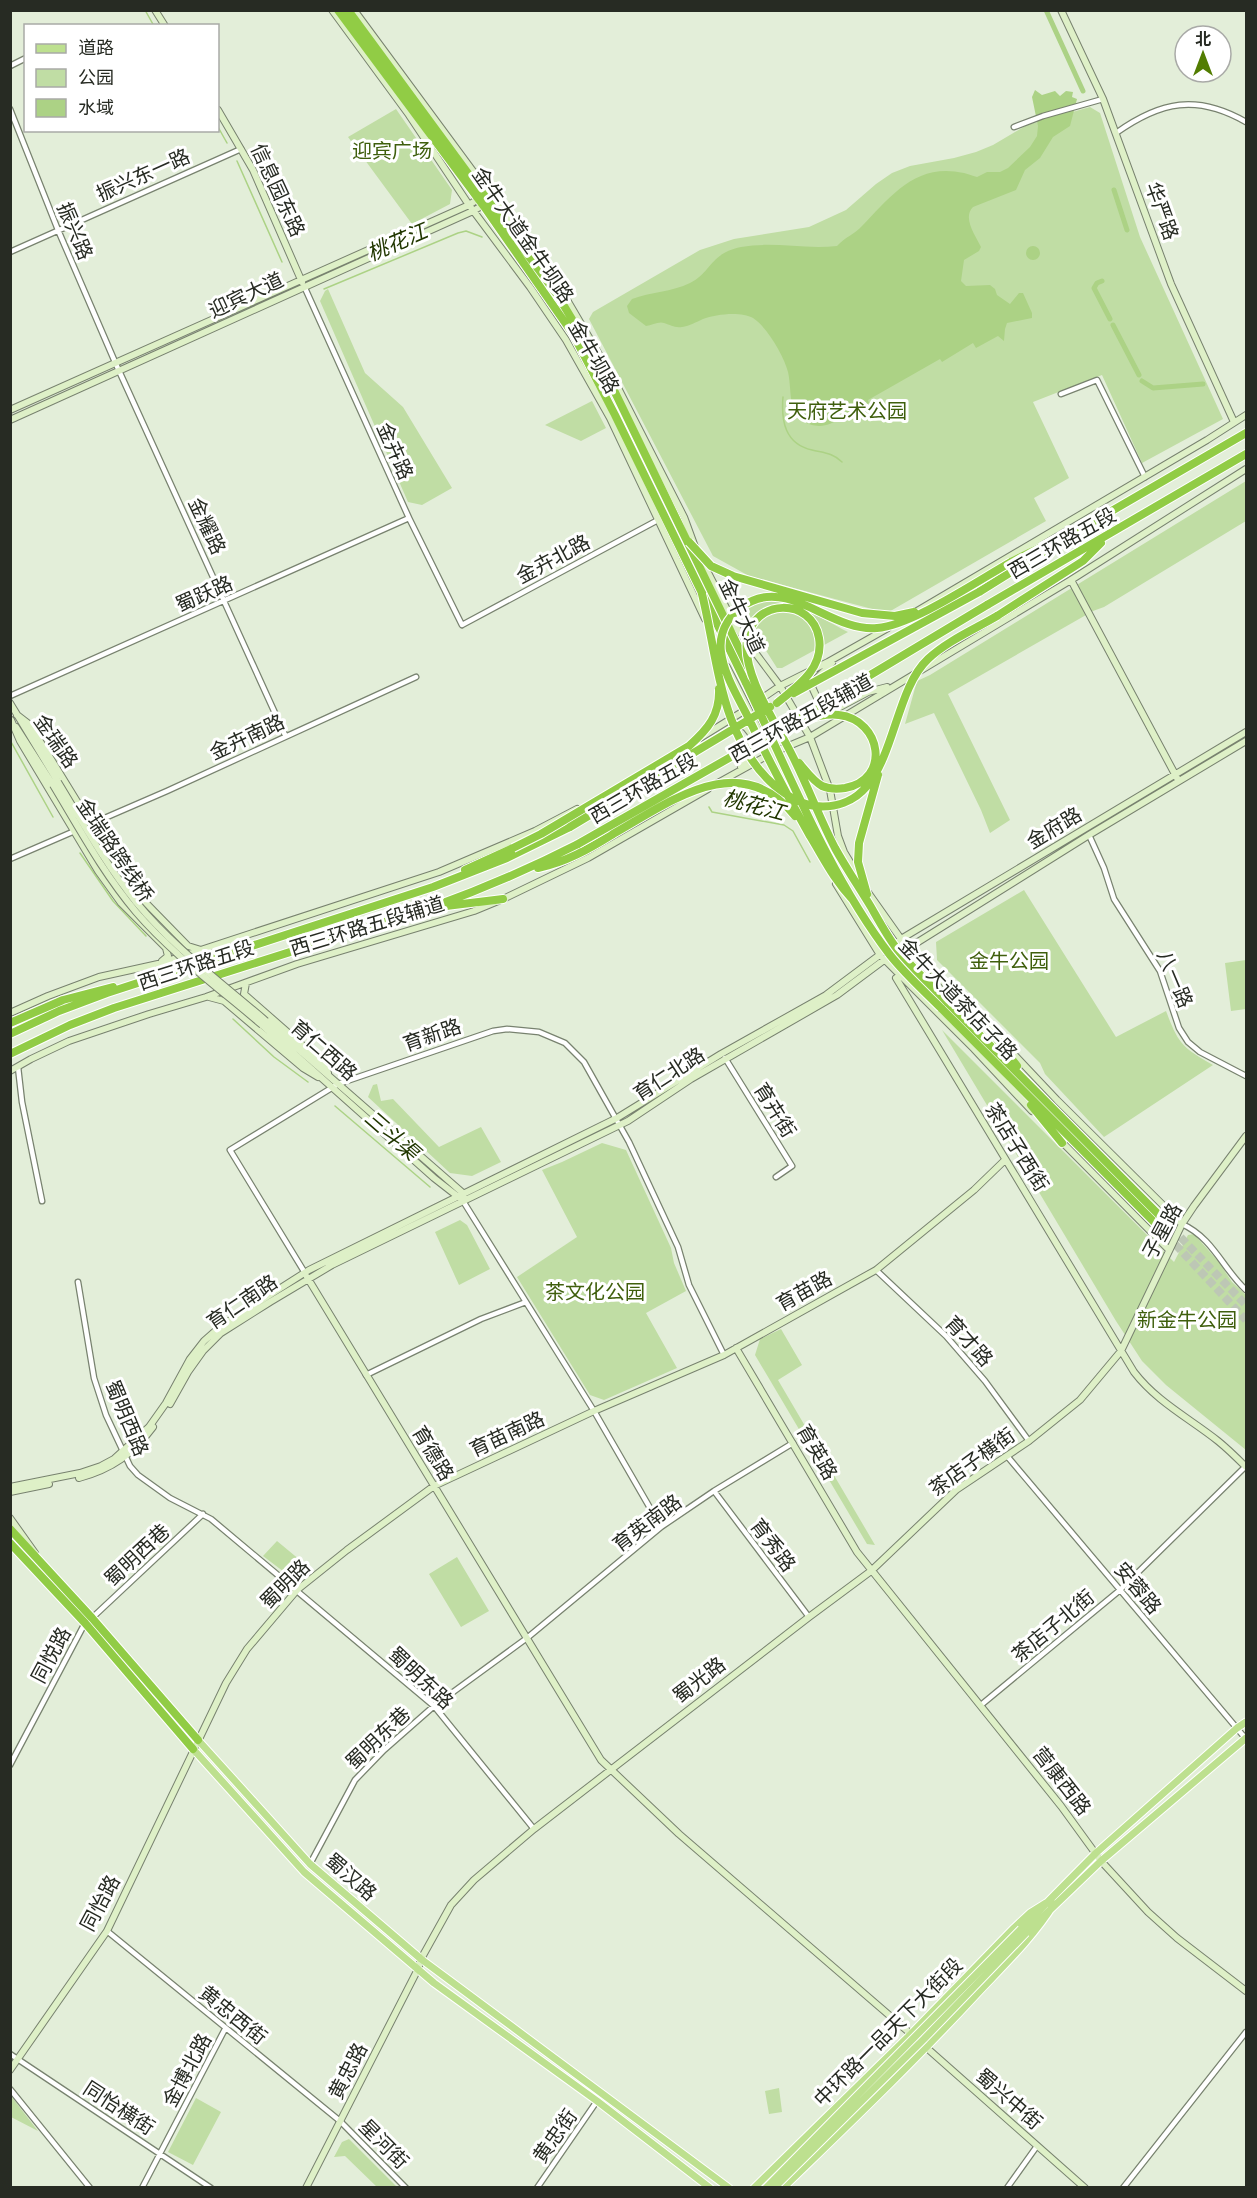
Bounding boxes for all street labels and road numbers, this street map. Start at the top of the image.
street label: 信息园东路 [245,139,311,241]
street label: 振兴东一路 [92,143,194,207]
street label: 金牛大道金牛坝路 [466,162,580,308]
street label: 华严路 [1140,178,1184,244]
street label: 振兴路 [51,198,99,264]
street label: 迎宾大道 [204,266,288,324]
street label: 金牛坝路 [563,316,625,398]
street label: 金卉路 [371,418,419,484]
street label: 金耀路 [183,493,231,559]
street label: 西三环路五段 [1004,502,1120,584]
street label: 金卉北路 [512,529,594,589]
street label: 蜀跃路 [171,570,237,618]
street label: 金牛大道 [713,574,771,658]
street label: 西三环路五段辅道 [725,668,877,768]
street label: 金卉南路 [205,708,289,766]
street label: 金瑞路 [28,709,84,773]
street label: 西三环路五段 [585,747,701,829]
street label: 金瑞路跨线桥 [71,793,159,907]
street label: 金府路 [1022,801,1086,855]
street label: 西三环路五段辅道 [287,890,447,962]
street label: 金牛大道茶店子路 [893,932,1023,1066]
street label: 西三环路五段 [135,934,257,996]
street label: 八一路 [1151,946,1199,1012]
street label: 育新路 [399,1013,465,1057]
street label: 育仁西路 [285,1014,363,1086]
street label: 育仁北路 [628,1041,710,1107]
street label: 育卉街 [748,1078,802,1142]
street label: 茶店子西街 [979,1098,1055,1196]
street label: 子星路 [1136,1198,1188,1264]
street label: 育苗路 [771,1265,837,1317]
street label: 育仁南路 [202,1269,282,1335]
street label: 育才路 [939,1310,999,1372]
street label: 蜀明西路 [99,1376,155,1460]
street label: 育苗南路 [465,1405,549,1463]
street label: 育英路 [791,1420,843,1484]
street label: 育德路 [406,1421,460,1485]
street label: 茶店子横街 [924,1422,1020,1502]
street label: 育英南路 [607,1489,687,1557]
street label: 育秀路 [745,1513,801,1577]
street label: 蜀明西巷 [99,1518,175,1592]
street label: 蜀明路 [255,1554,315,1614]
street label: 安蓉路 [1109,1557,1167,1619]
street label: 茶店子北街 [1006,1584,1100,1668]
street label: 同悦路 [25,1622,77,1688]
street label: 蜀明东路 [383,1641,459,1715]
street label: 蜀光路 [667,1651,731,1709]
street label: 蜀明东巷 [340,1701,416,1775]
street label: 营康西路 [1027,1741,1097,1821]
street label: 蜀汉路 [320,1848,382,1906]
street label: 同怡路 [74,1870,126,1936]
street label: 中环路一品天下大街段 [808,1952,968,2112]
street label: 黄忠西街 [194,1980,272,2050]
street label: 金博北路 [157,2029,217,2111]
street label: 黄忠路 [323,2038,373,2104]
street label: 蜀兴中街 [970,2063,1048,2135]
street label: 同怡横街 [78,2075,160,2141]
street label: 黄忠街 [527,2104,583,2168]
street label: 星河街 [354,2114,414,2174]

